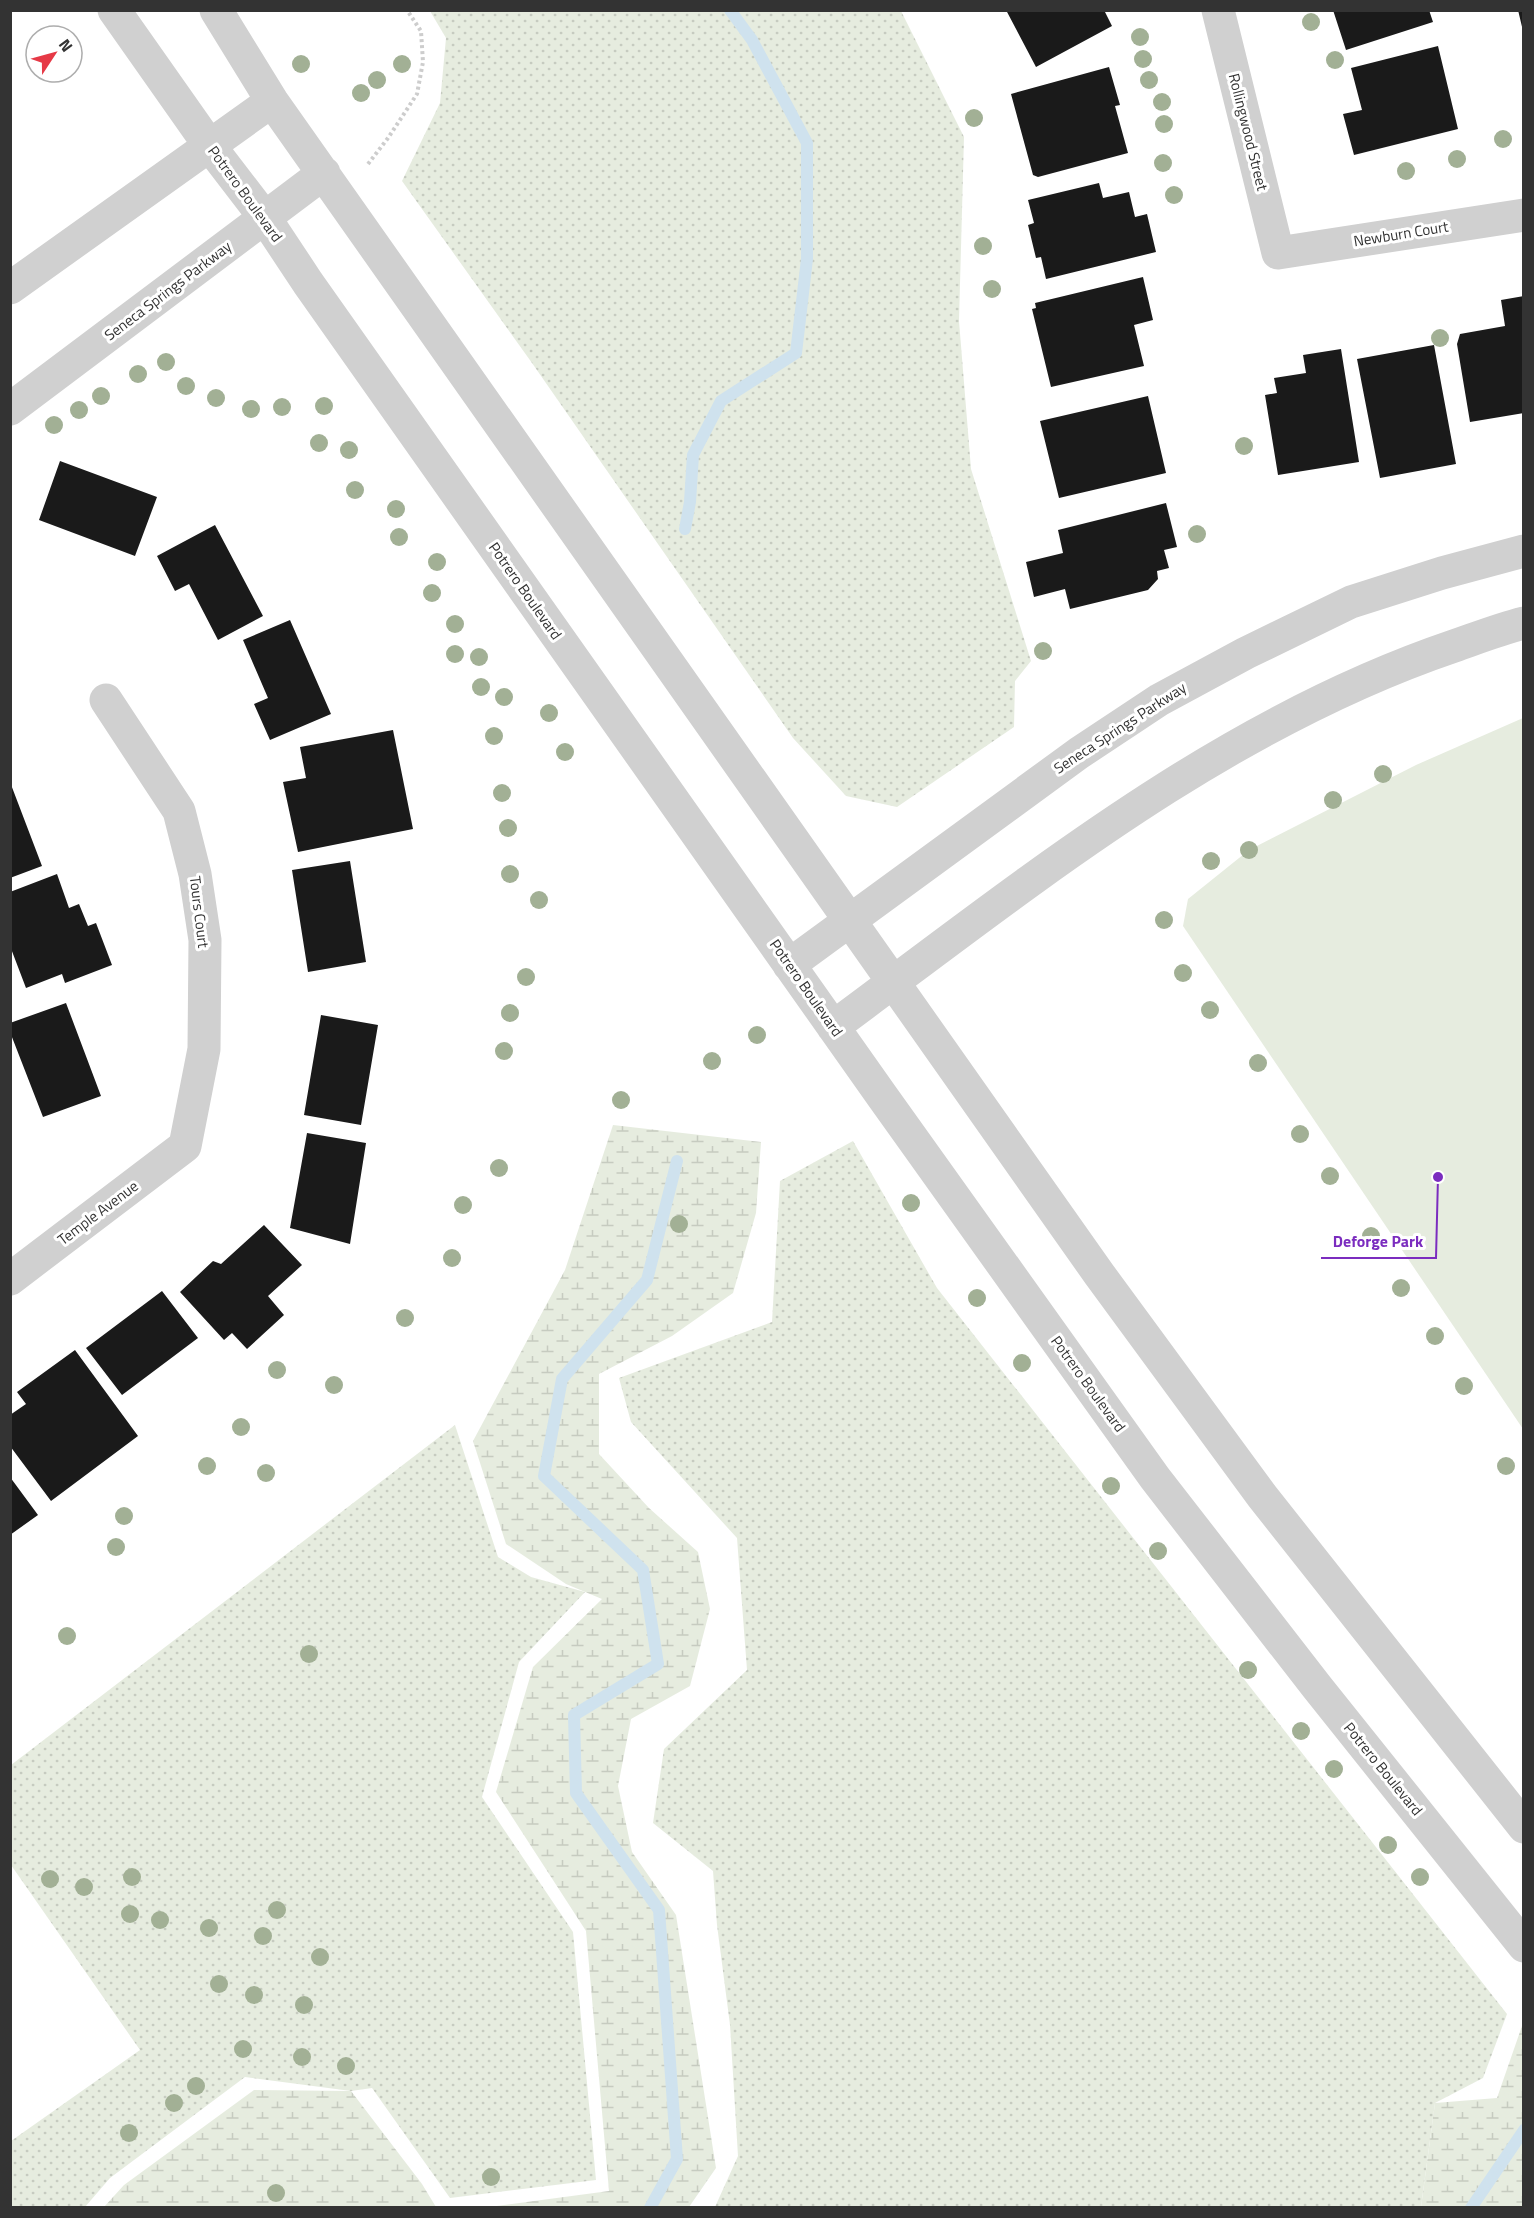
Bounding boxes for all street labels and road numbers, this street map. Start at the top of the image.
street label: Rollingwood Street [1223,71,1274,194]
street label: Potrero Boulevard [202,141,288,247]
street label: Newburn Court [1352,215,1451,252]
street label: Seneca Springs Parkway [99,235,236,346]
street label: Potrero Boulevard [483,537,568,644]
street label: Seneca Springs Parkway [1049,676,1191,779]
street label: Tours Court [184,875,215,950]
street label: Potrero Boulevard [764,934,849,1041]
street label: Temple Avenue [53,1175,143,1251]
street label: Potrero Boulevard [1045,1331,1131,1437]
street label: Potrero Boulevard [1338,1717,1428,1820]

